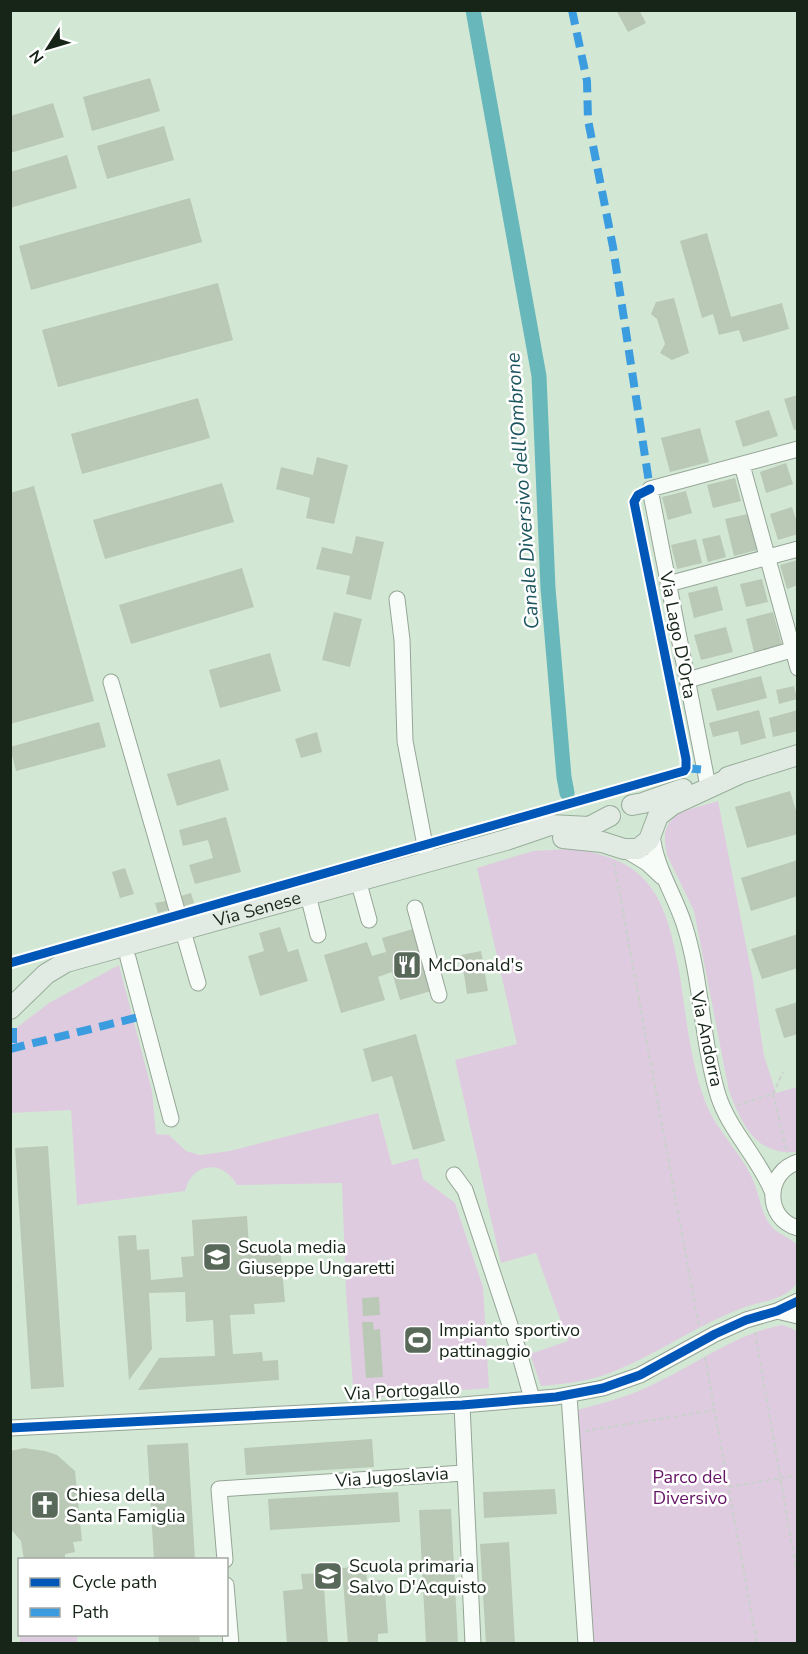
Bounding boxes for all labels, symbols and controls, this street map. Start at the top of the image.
north arrow [18,18,78,78]
text: N [24,45,49,68]
water label: Canale Diversivo dell'Ombrone [499,351,546,630]
street label: Via Lago D'Orta [654,568,702,701]
street label: Via Senese [210,885,304,933]
restaurant icon: McDonald's [391,949,423,981]
place label: McDonald's [428,953,523,977]
street label: Via Andorra [685,988,729,1089]
place label: Scuola media Giuseppe Ungaretti [238,1235,395,1280]
school or university icon: Scuola media Giuseppe Ungaretti [201,1241,233,1273]
place label: Impianto sportivo pattinaggio [439,1318,580,1363]
sports icon: Impianto sportivo pattinaggio [402,1324,434,1356]
street label: Via Portogallo [343,1376,460,1406]
street label: Via Jugoslavia [333,1461,450,1493]
park label: Parco del Diversivo [652,1465,728,1510]
place label: Chiesa della Santa Famiglia [66,1483,186,1528]
church icon: Chiesa della Santa Famiglia [29,1489,61,1521]
place label: Scuola primaria Salvo D'Acquisto [349,1554,487,1599]
legend [18,1558,228,1636]
school or university icon: Scuola primaria Salvo D'Acquisto [312,1560,344,1592]
text: Cycle path [72,1570,157,1594]
text: Path [72,1600,109,1624]

